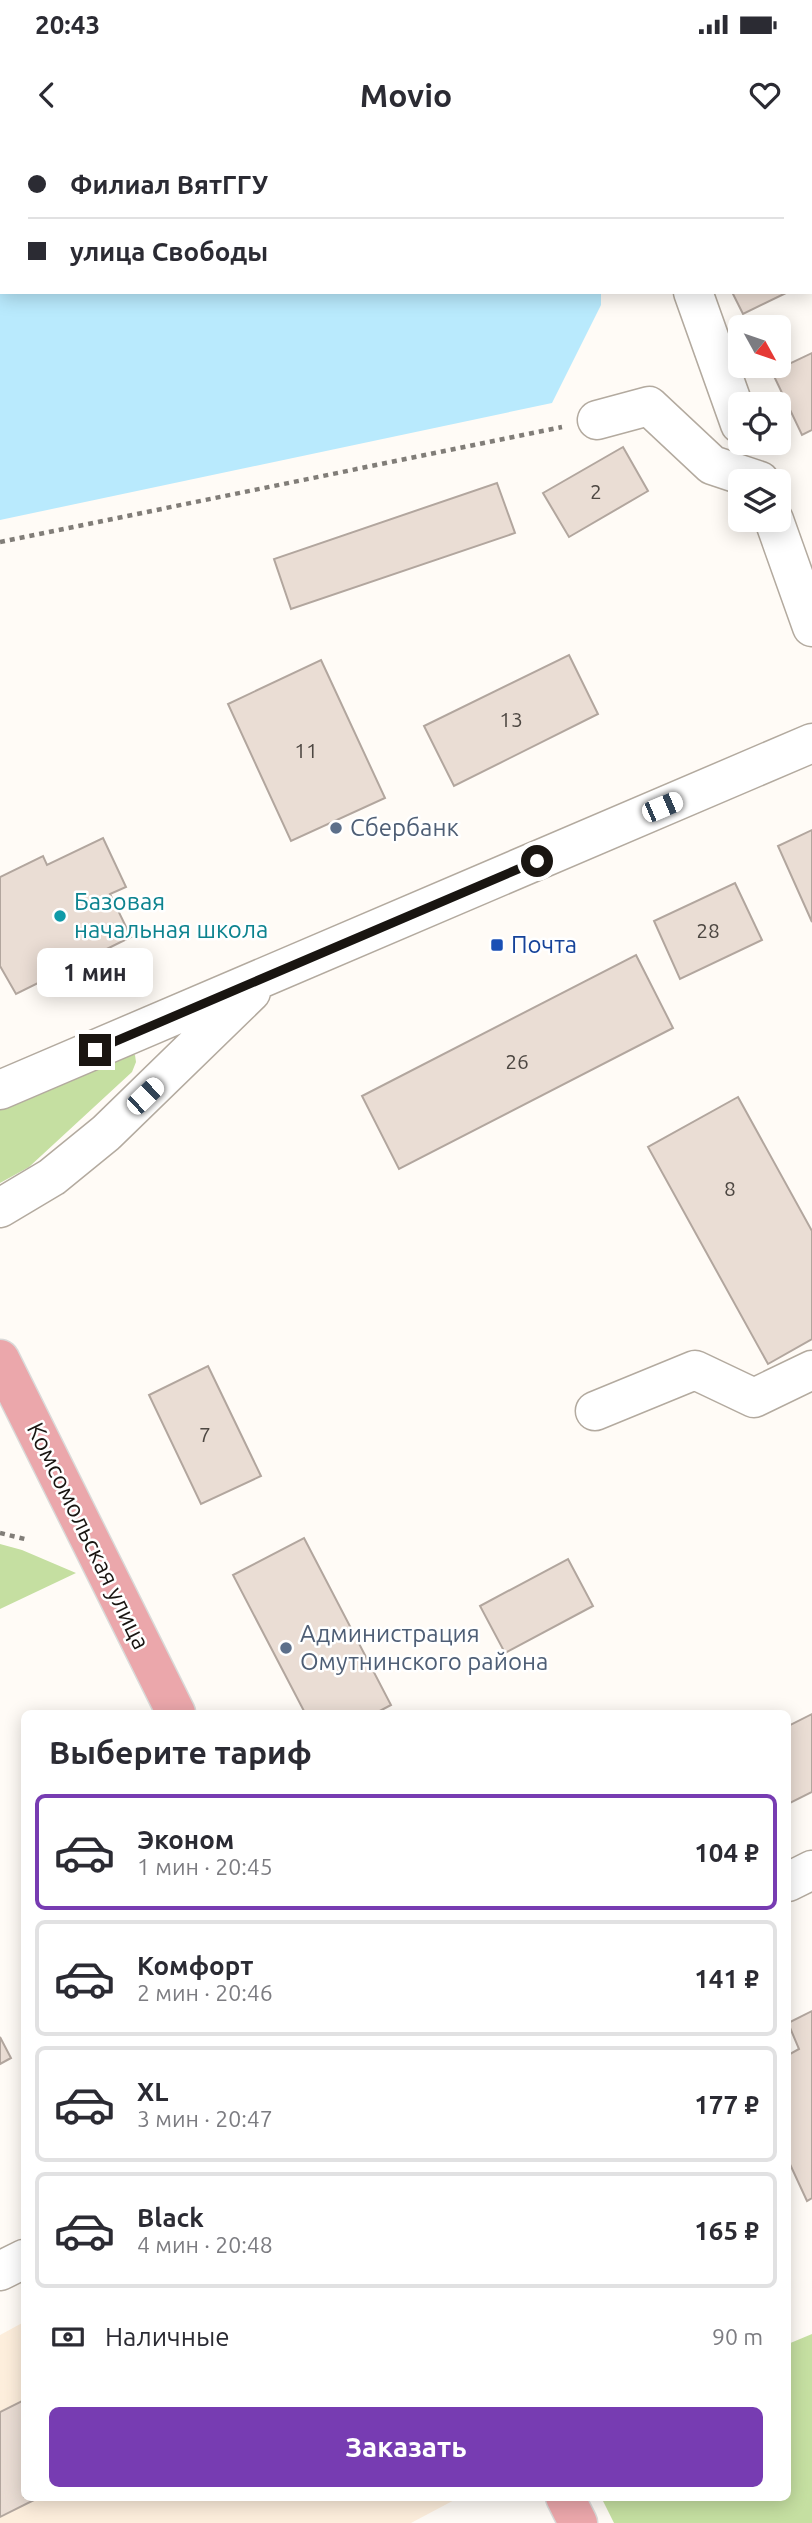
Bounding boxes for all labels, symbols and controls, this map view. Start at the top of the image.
text: 20:43 [35,10,100,39]
icon: back [28,76,66,114]
icon: heart [746,76,784,114]
text: Movio [360,77,452,113]
text: Филиал ВятГГУ [70,170,268,199]
text: улица Свободы [70,237,268,266]
north arrow [728,315,791,378]
map controls [728,315,791,532]
button: locate [728,392,791,455]
button: layers [728,469,791,532]
house number: 2 [590,479,602,503]
house number: 13 [499,707,523,731]
house number: 11 [294,738,318,762]
car [639,789,686,825]
place label: Сбербанк [350,814,459,841]
marker: Сбербанк [328,820,344,836]
route start [521,845,553,877]
place label: Базовая начальная школа [74,888,268,943]
marker: Базовая начальная школа [52,908,68,924]
house number: 28 [696,918,720,942]
place label: Почта [511,931,577,958]
marker: Почта [489,937,505,953]
callout: 1 мин [37,948,153,998]
text: 1 мин [63,960,127,985]
route end [79,1034,111,1066]
house number: 26 [505,1049,529,1073]
car [123,1074,168,1118]
house number: 8 [724,1176,736,1200]
street label: Комсомольская улица [22,1418,155,1654]
house number: 7 [199,1422,211,1446]
place label: Администрация Омутнинского района [300,1620,548,1675]
marker: Администрация Омутнинского района [278,1640,294,1656]
text: Выберите тариф [49,1734,312,1770]
icon: car [53,1821,116,1884]
text: Эконом [137,1825,234,1854]
text: 104 ₽ [694,1838,759,1867]
text: 1 мин · 20:45 [137,1854,273,1879]
icon: car [53,1947,116,2010]
text: Комфорт [137,1951,253,1980]
text: 141 ₽ [694,1964,759,1993]
text: 2 мин · 20:46 [137,1980,273,2005]
icon: car [53,2073,116,2136]
text: XL [137,2077,168,2106]
text: 177 ₽ [694,2090,759,2119]
text: 3 мин · 20:47 [137,2106,273,2131]
icon: car [53,2199,116,2262]
text: Black [137,2203,204,2232]
text: 165 ₽ [694,2216,759,2245]
text: 4 мин · 20:48 [137,2232,273,2257]
icon: cash [49,2318,87,2356]
text: Наличные [105,2322,230,2351]
text: 90 m [712,2324,763,2349]
button: Заказать [49,2407,763,2487]

